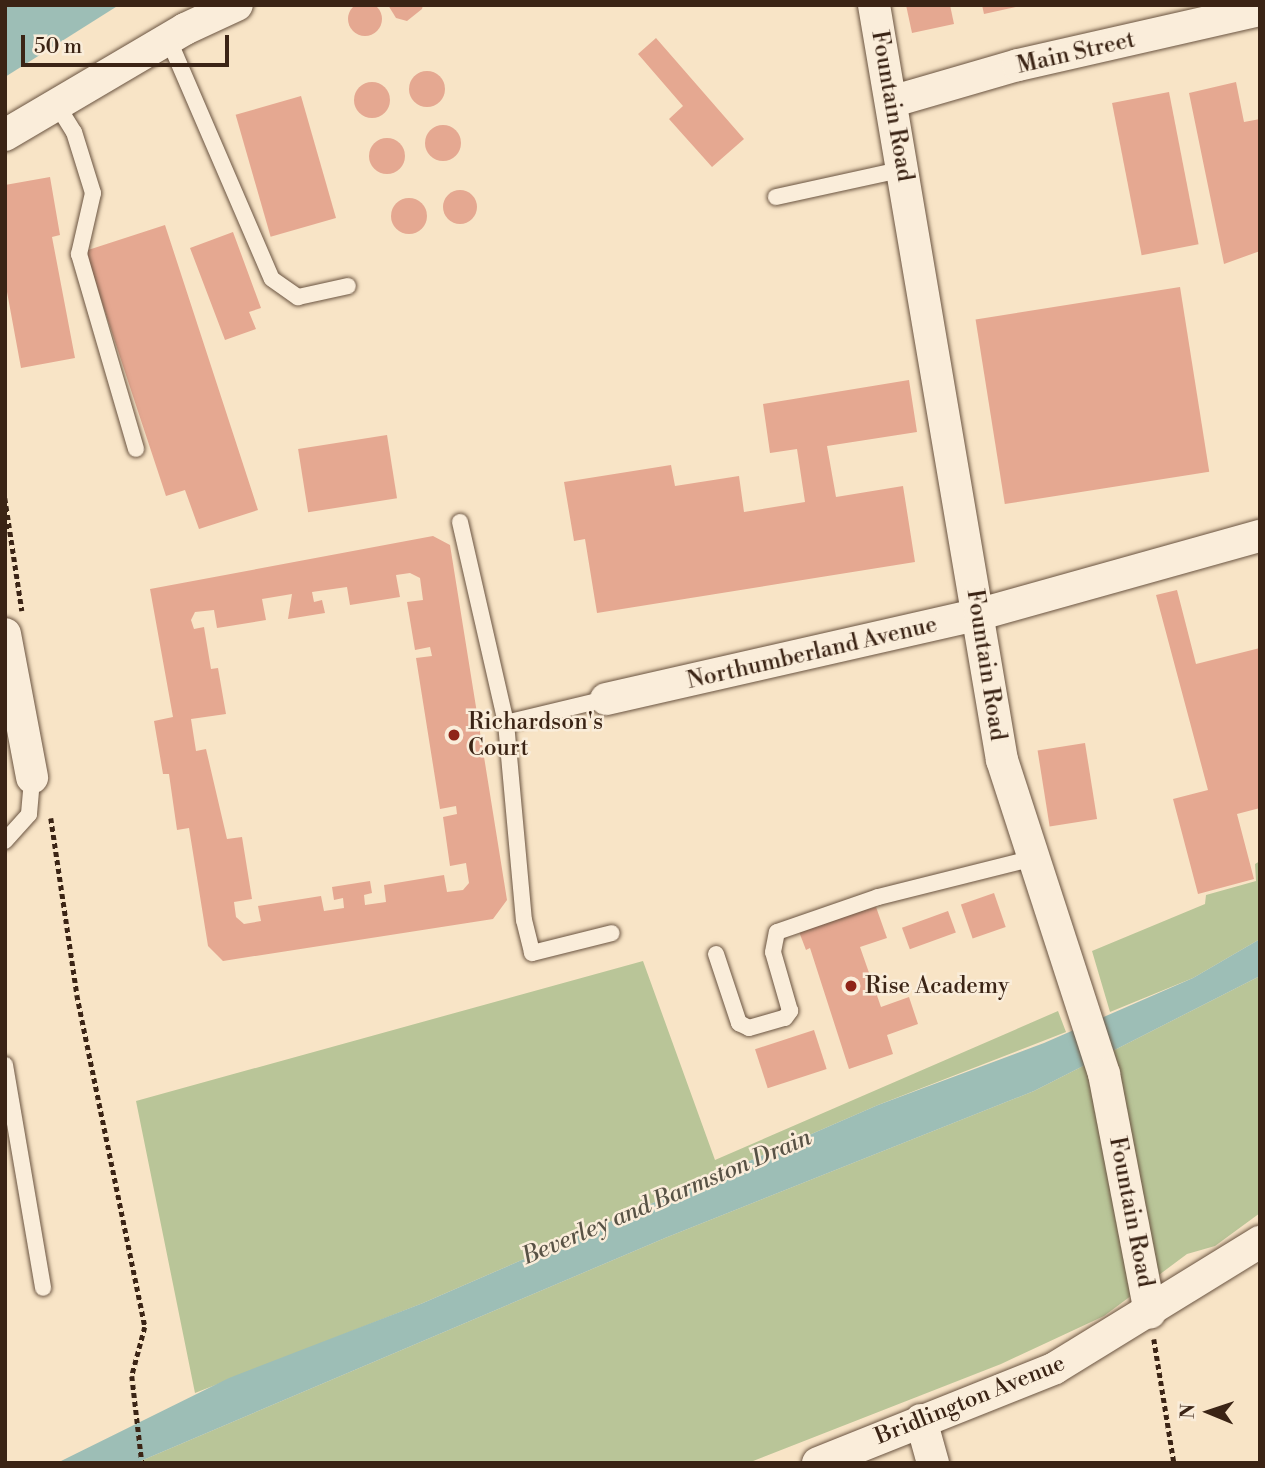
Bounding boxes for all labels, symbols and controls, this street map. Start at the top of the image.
scale bar [24,21,233,65]
street label: Main Street [1014,26,1138,80]
street label: Fountain Road [865,28,919,184]
text: 50 m [34,34,82,60]
street label: Fountain Road [960,587,1012,743]
street label: Northumberland Avenue [684,611,940,695]
place label: Richardson's Court [468,708,603,762]
marker: Richardson's Court [446,727,462,743]
place label: Rise Academy [865,972,1009,1000]
marker: Rise Academy [843,978,859,994]
water label: Beverley and Barmston Drain [518,1124,816,1272]
street label: Fountain Road [1103,1134,1159,1290]
street label: Bridlington Avenue [871,1349,1069,1451]
north arrow [1174,1377,1244,1447]
text: N [1176,1403,1200,1419]

